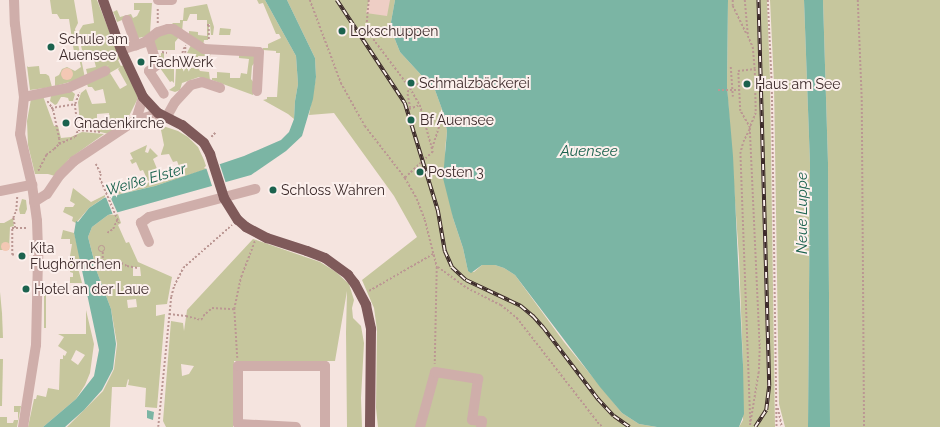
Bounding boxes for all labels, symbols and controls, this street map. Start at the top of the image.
place label: Lokschuppen [350,23,438,39]
marker: Lokschuppen [337,26,347,36]
place label: Schule am Auensee [59,31,128,64]
marker: Schule am Auensee [46,42,56,52]
place label: FachWerk [149,54,213,70]
marker: FachWerk [136,57,146,67]
place label: Schmalzbäckerei [419,75,530,91]
place label: Haus am See [755,76,841,92]
marker: Schmalzbäckerei [406,78,416,88]
marker: Haus am See [742,79,752,89]
place label: Bf Auensee [420,112,495,128]
marker: Bf Auensee [405,114,417,126]
place label: Gnadenkirche [74,115,164,131]
marker: Gnadenkirche [61,118,71,128]
water label: Auensee [560,143,618,161]
water label: Weiße Elster [104,160,188,200]
place label: Posten 3 [428,164,484,180]
marker: Posten 3 [415,167,425,177]
water label: Neue Luppe [794,172,812,254]
place label: Schloss Wahren [281,182,385,198]
marker: Schloss Wahren [268,185,278,195]
place label: Kita Flughörnchen [30,240,121,272]
marker: Kita Flughörnchen [17,251,27,261]
place label: Hotel an der Laue [34,281,150,297]
marker: Hotel an der Laue [21,284,31,294]

